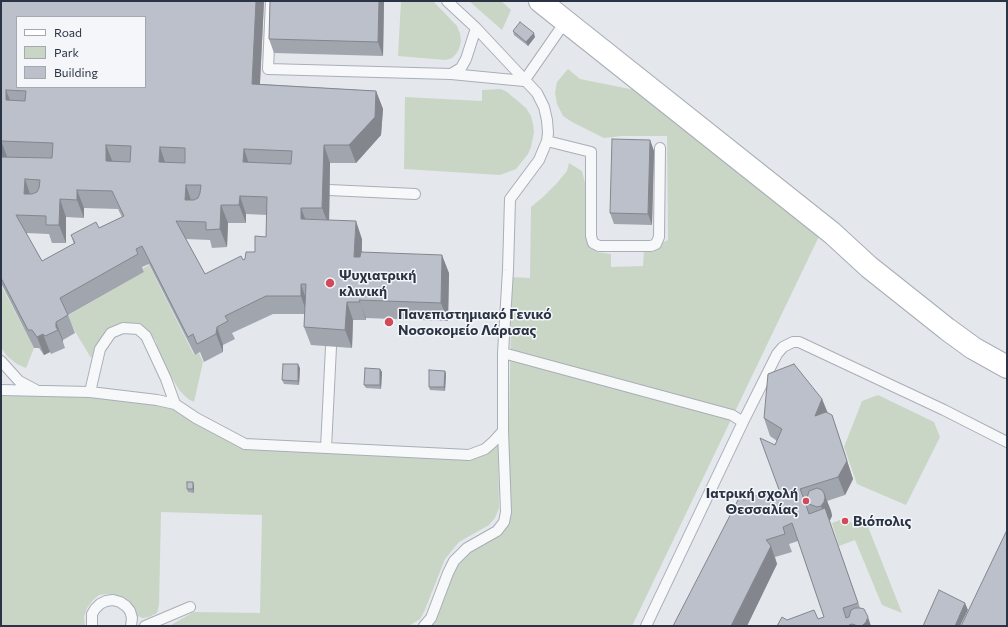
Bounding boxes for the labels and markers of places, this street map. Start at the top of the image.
place label: Ψυχιατρική κλινική [339,267,416,300]
marker: Ψυχιατρική κλινική [324,277,336,289]
place label: Πανεπιστημιακό Γενικό Νοσοκομείο Λάρισας [398,306,552,338]
marker: Πανεπιστημιακό Γενικό Νοσοκομείο Λάρισας [383,316,395,328]
place label: Ιατρική σχολή Θεσσαλίας [706,485,798,518]
marker: Ιατρική σχολή Θεσσαλίας [801,496,811,506]
place label: Βιόπολις [853,513,911,529]
marker: Βιόπολις [840,516,850,526]

